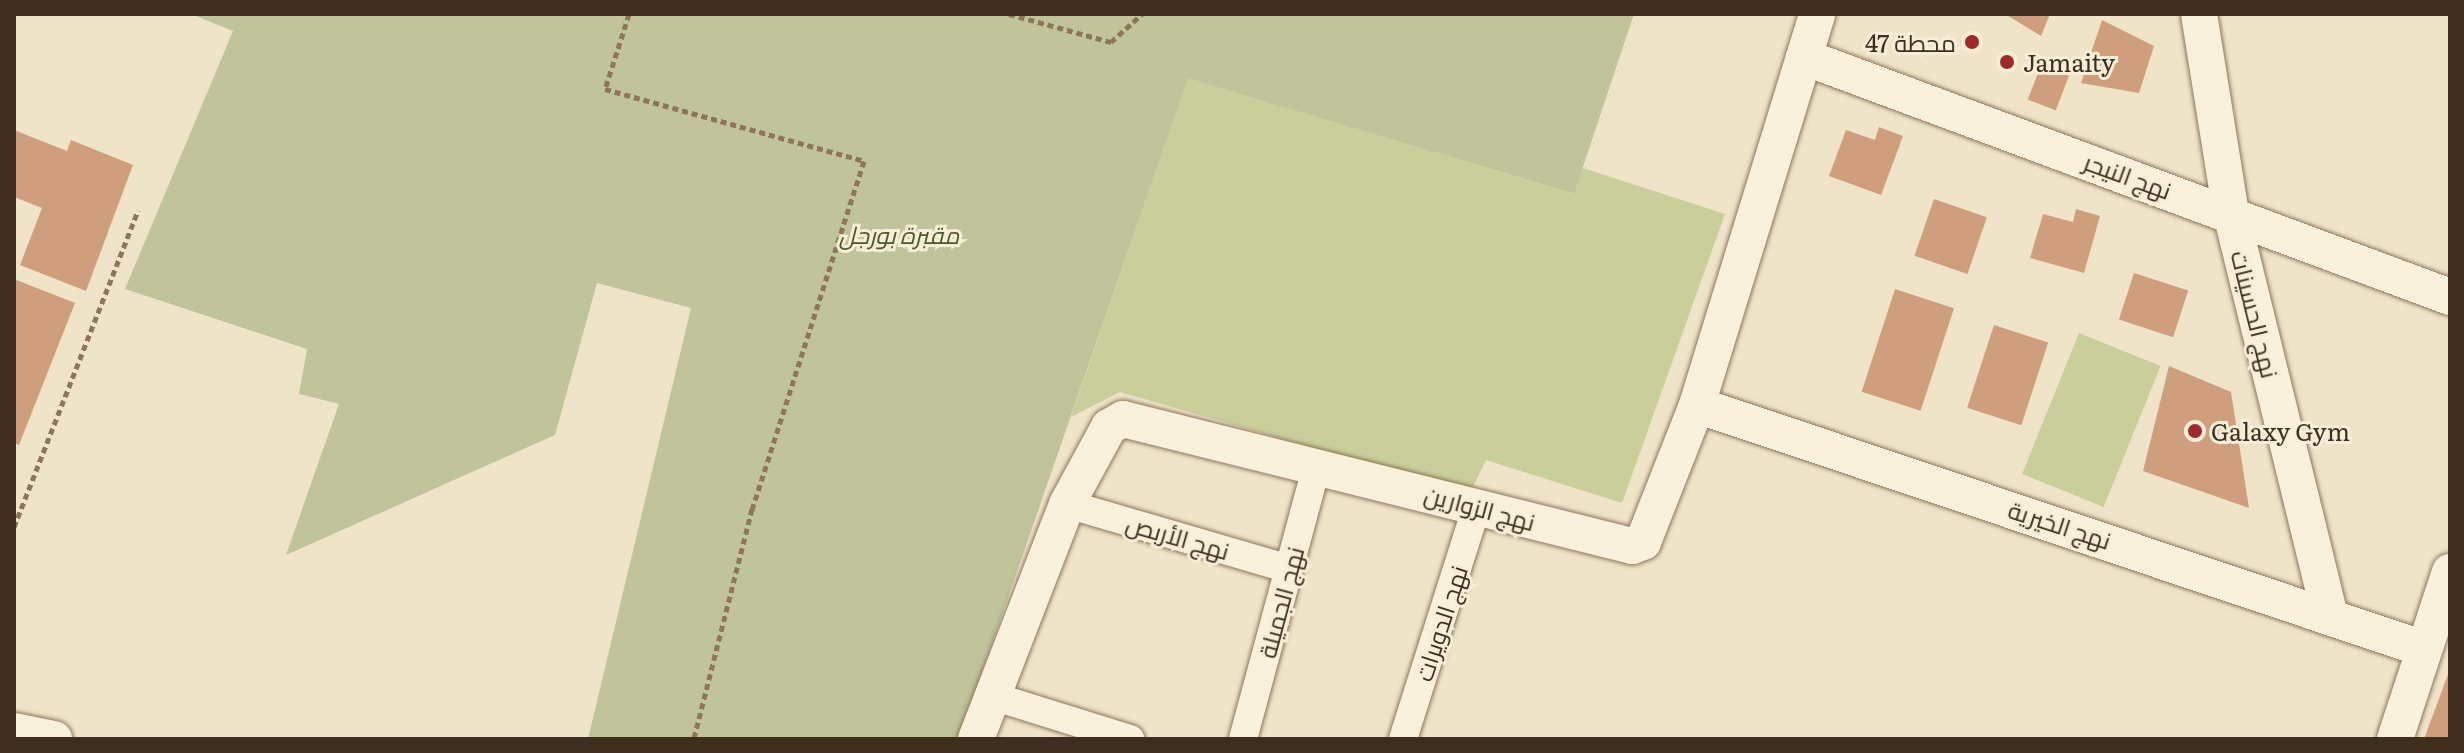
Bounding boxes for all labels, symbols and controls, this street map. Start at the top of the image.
place label: محطة 47 [1865,28,1956,56]
marker: محطة 47 [1963,33,1981,51]
place label: Jamaity [2023,48,2115,76]
marker: Jamaity [1998,53,2016,71]
street label: نهج النيجر [2080,146,2176,204]
park label: مقبرة بورجل [839,220,959,248]
street label: نهج الحسينات [2226,247,2286,381]
place label: Galaxy Gym [2211,417,2350,445]
marker: Galaxy Gym [2186,422,2204,440]
street label: نهج الزوارين [1422,478,1538,536]
street label: نهج الخيرية [2005,494,2115,554]
street label: نهج الأربص [1123,508,1233,564]
street label: نهج الجميلة [1251,543,1309,661]
street label: نهج الدويرات [1408,561,1472,685]

